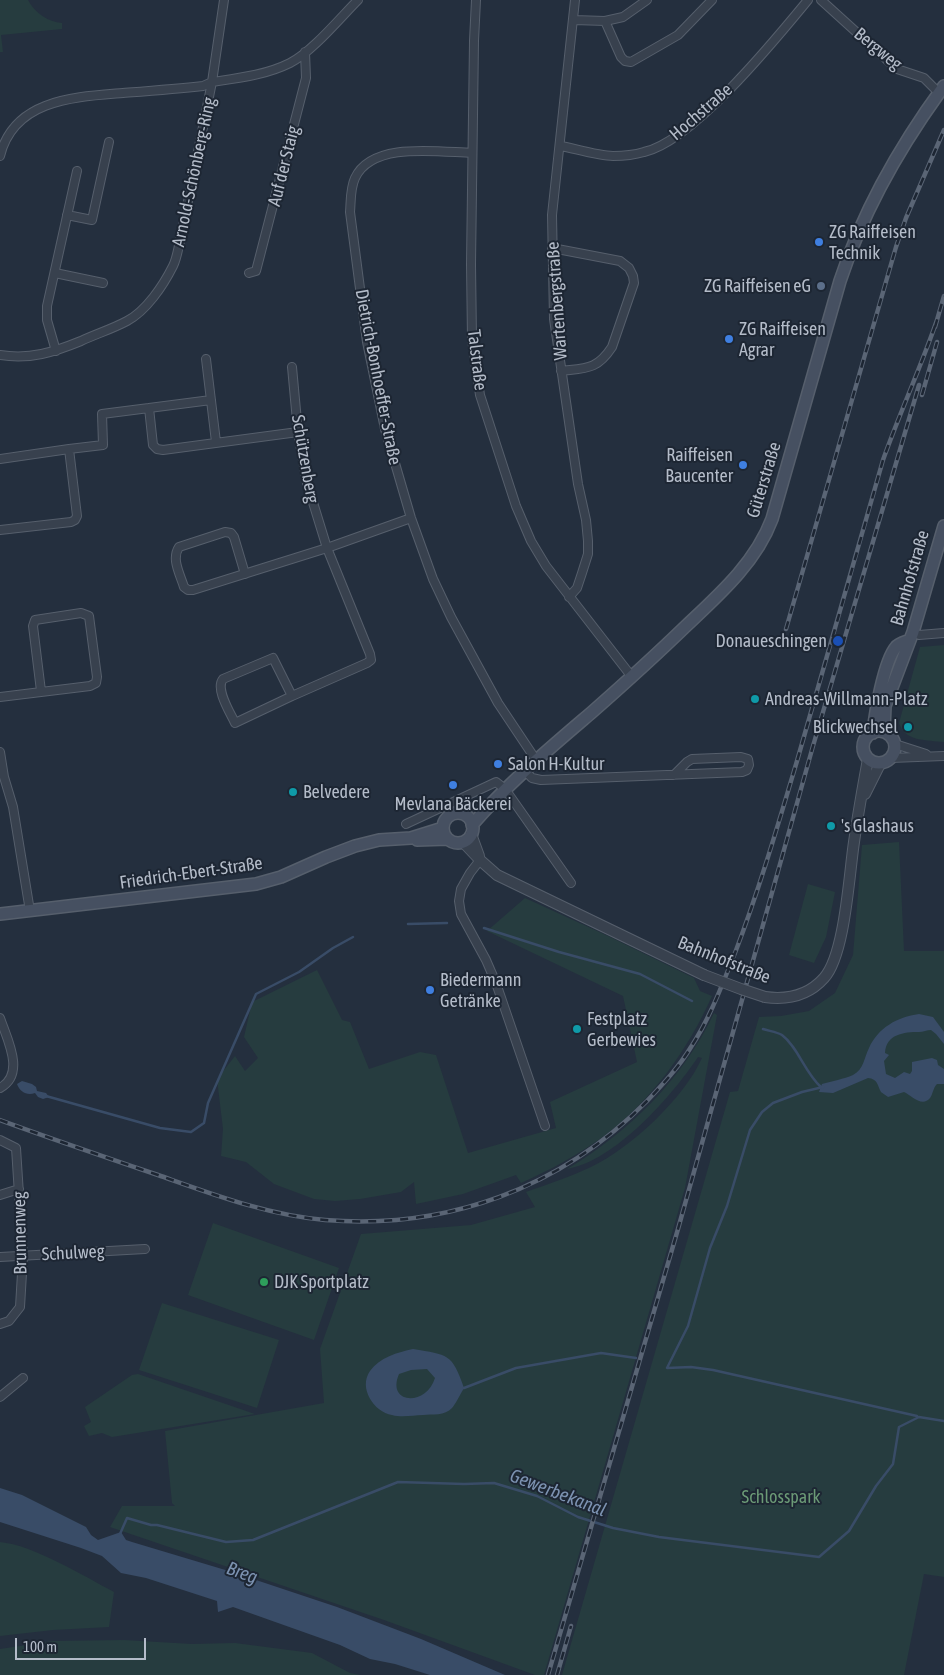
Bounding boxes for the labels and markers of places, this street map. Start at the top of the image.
place label: ZG Raiffeisen Technik [829,221,916,264]
marker: ZG Raiffeisen Technik [813,236,825,248]
place label: ZG Raiffeisen eG [704,275,811,297]
marker: ZG Raiffeisen eG [815,280,827,292]
place label: ZG Raiffeisen Agrar [739,318,826,360]
marker: ZG Raiffeisen Agrar [723,333,735,345]
place label: Raiffeisen Baucenter [665,444,733,486]
marker: Raiffeisen Baucenter [737,459,749,471]
place label: Donaueschingen [716,630,827,652]
marker: Donaueschingen [831,634,845,648]
place label: Andreas-Willmann-Platz [765,688,927,710]
marker: Andreas-Willmann-Platz [749,693,761,705]
place label: Blickwechsel [813,716,898,738]
marker: Blickwechsel [902,721,914,733]
place label: Salon H-Kultur [508,753,604,775]
marker: Salon H-Kultur [492,758,504,770]
marker: Mevlana Bäckerei [447,779,459,791]
place label: Belvedere [303,781,370,803]
marker: Belvedere [287,786,299,798]
place label: Mevlana Bäckerei [394,793,512,815]
place label: 's Glashaus [841,815,914,837]
marker: 's Glashaus [825,820,837,832]
place label: Biedermann Getränke [440,969,522,1012]
marker: Biedermann Getränke [424,984,436,996]
place label: Festplatz Gerbewies [587,1008,656,1050]
marker: Festplatz Gerbewies [571,1023,583,1035]
place label: DJK Sportplatz [274,1271,369,1293]
marker: DJK Sportplatz [258,1276,270,1288]

